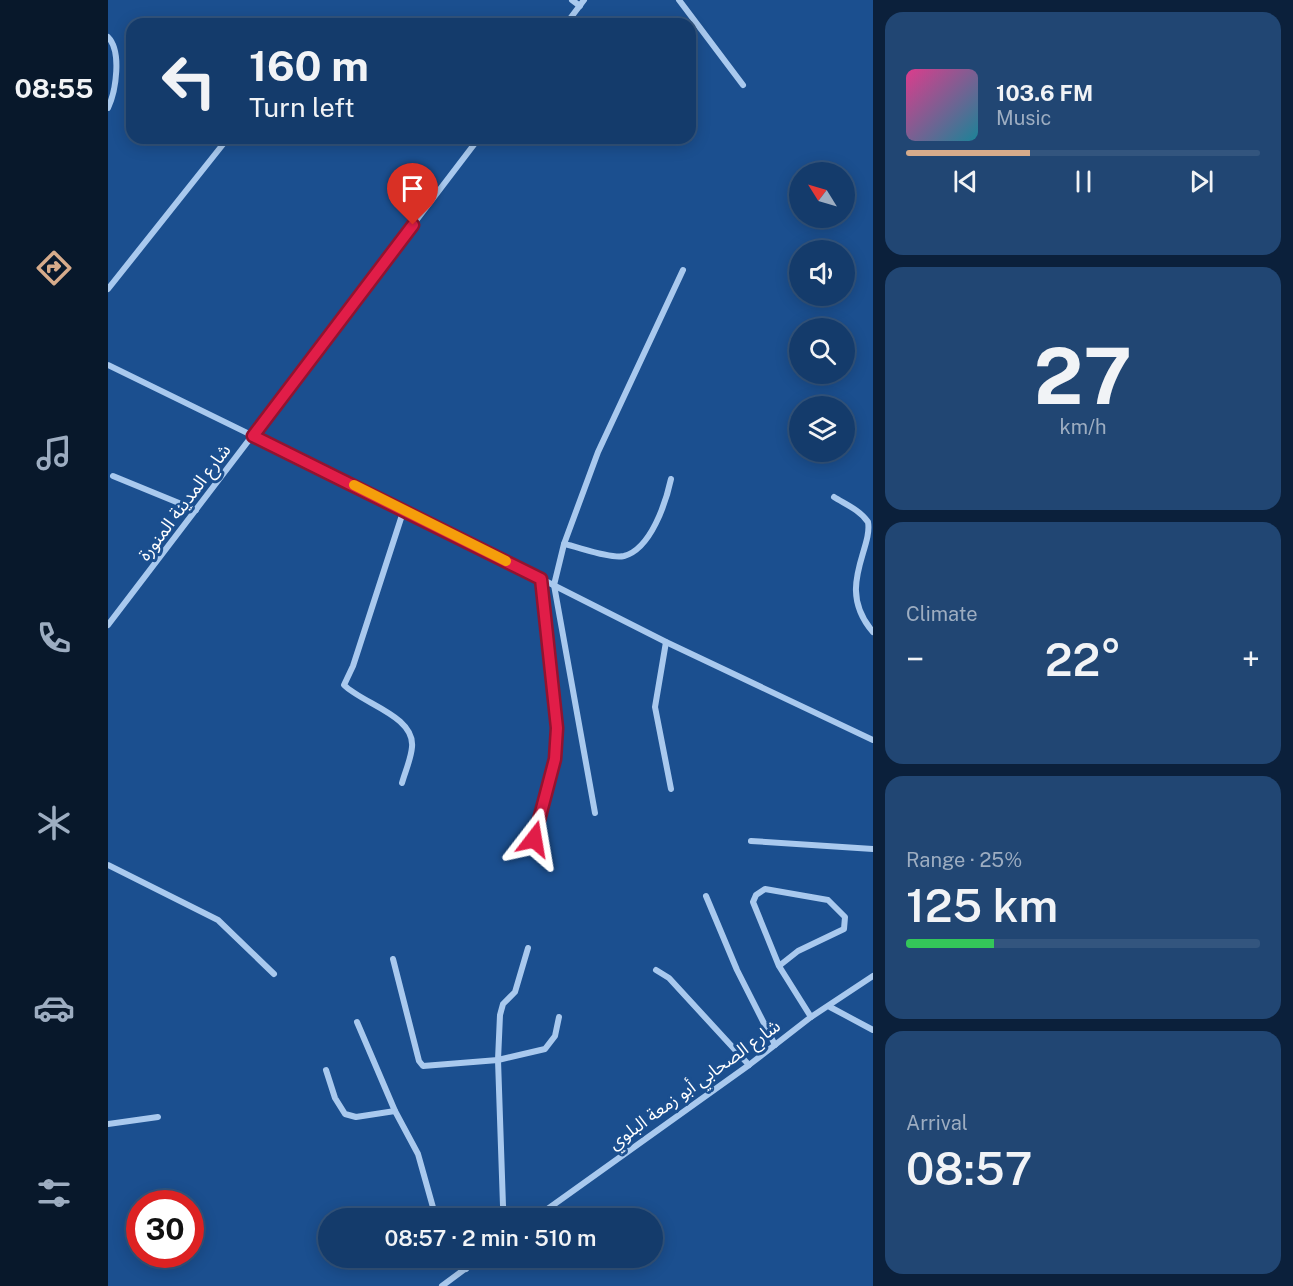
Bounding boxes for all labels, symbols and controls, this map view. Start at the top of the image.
text: 160 m [249,41,369,90]
icon: left [150,42,228,120]
text: 08:55 [14,72,94,104]
text: 103.6 FM [996,80,1093,106]
text: Turn left [249,91,355,123]
text: Music [996,106,1051,130]
north arrow [789,162,855,228]
map controls [789,162,855,462]
pin [387,163,438,225]
icon: previous [949,165,982,198]
icon: pause [1067,165,1100,198]
icon: next [1185,165,1218,198]
icon: arrive [396,172,429,205]
button: sound [789,240,855,306]
icon: directions [33,247,75,289]
button: search [789,318,855,384]
text: 27 [1034,330,1132,422]
button: layers [789,396,855,462]
text: km/h [1059,415,1107,439]
icon: music [33,432,75,474]
street label: شارع المدينة المنورة [133,440,238,567]
text: Climate [906,602,978,626]
icon: phone [33,617,75,659]
text: 22° [1045,633,1121,686]
text: − [906,640,924,678]
text: + [1242,640,1260,678]
icon: climate [33,802,75,844]
position arrow [502,807,566,871]
text: Range · 25% [906,848,1022,872]
text: 125 km [906,879,1058,932]
icon: car [33,987,75,1029]
street label: شارع الصحابي أبو زمعة البلوي [604,1014,786,1157]
text: Arrival [906,1111,968,1135]
text: 08:57 [906,1142,1032,1195]
icon: filters [33,1172,75,1214]
speed limit sign: 30 [126,1190,204,1268]
text: 08:57 · 2 min · 510 m [385,1225,596,1251]

